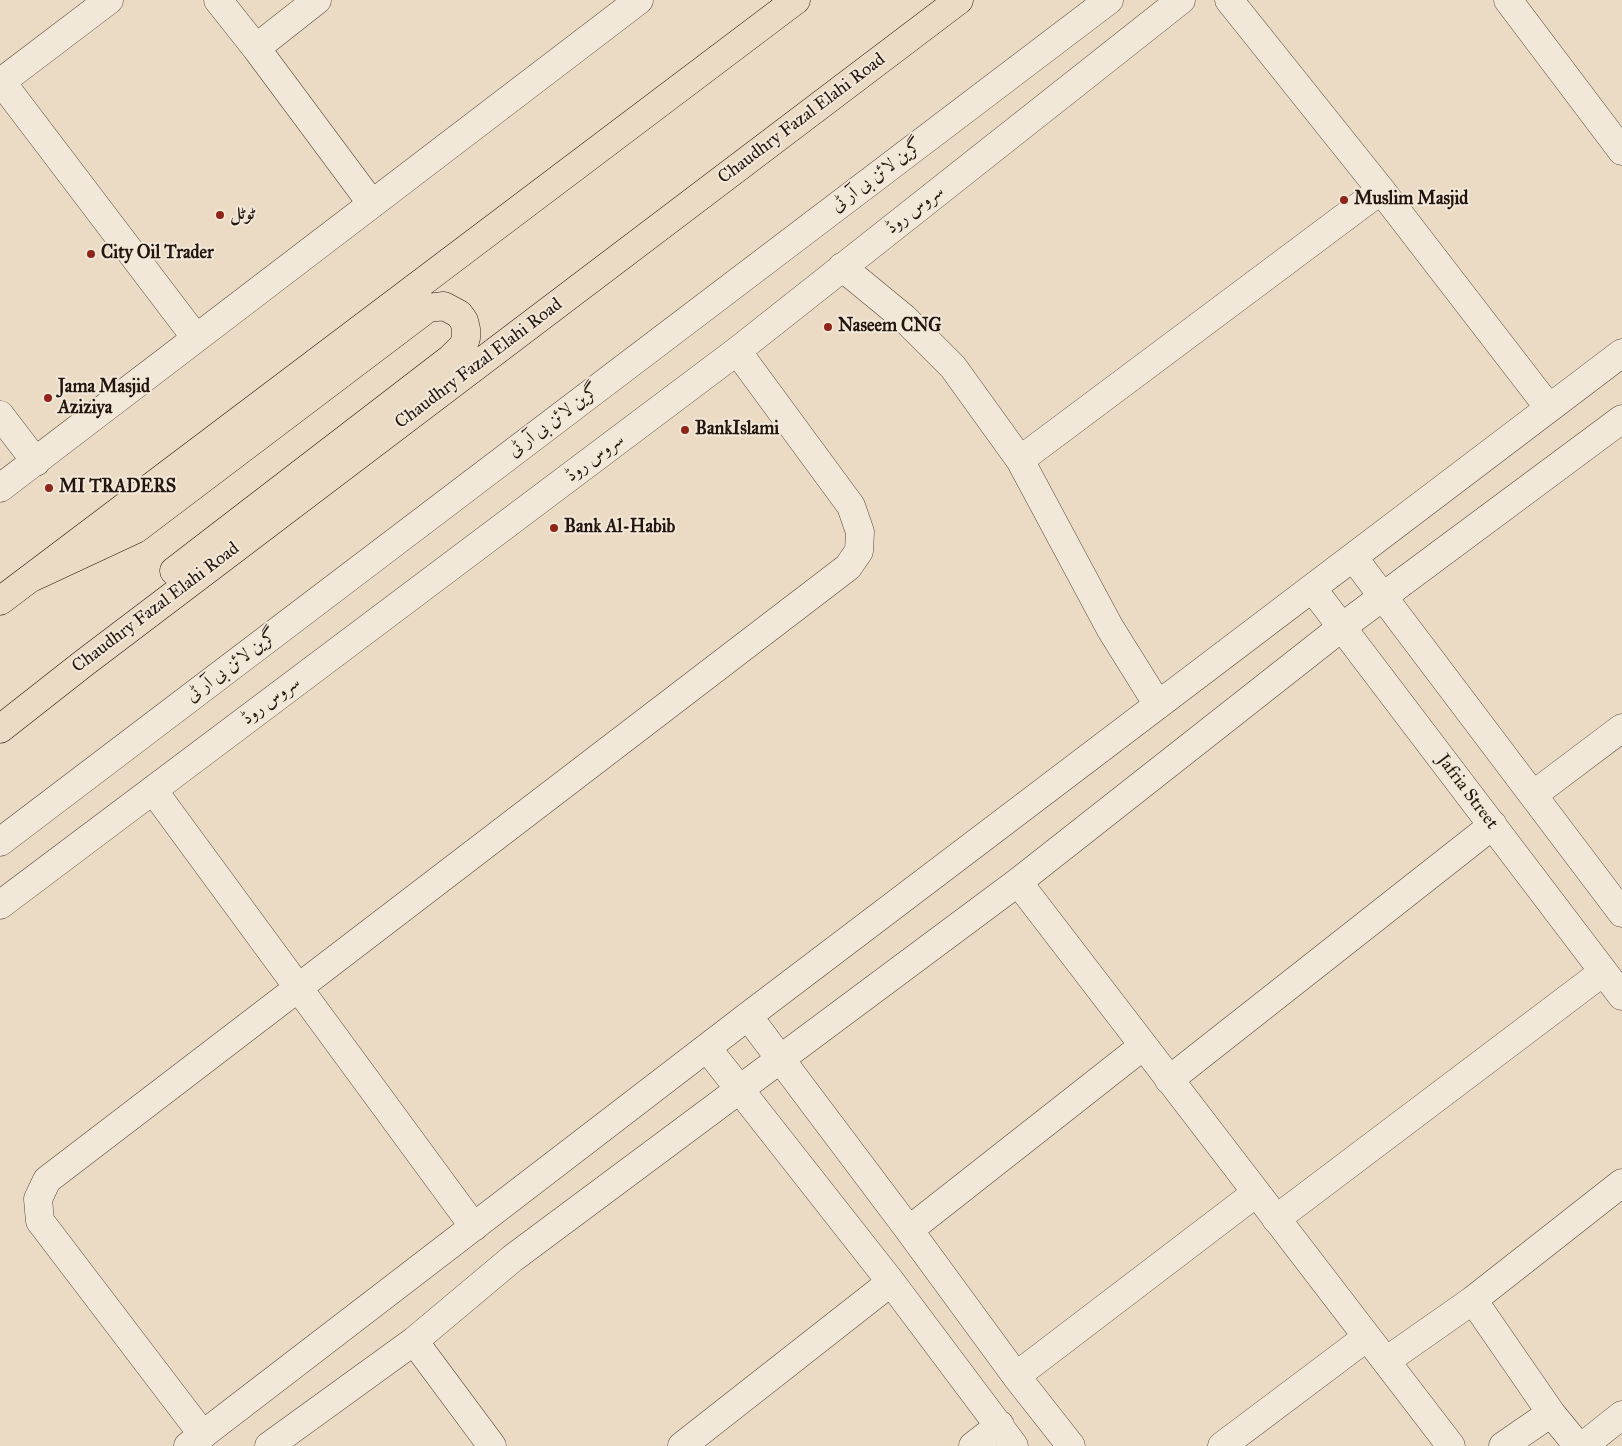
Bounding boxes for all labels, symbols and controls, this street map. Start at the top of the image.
street label: Chaudhry Fazal Elahi Road [714,49,890,189]
street label: گرین لائن بی آر ٹی [827,135,927,217]
street label: سروس روڈ [882,181,948,239]
place label: Muslim Masjid [1354,189,1468,211]
marker: Muslim Masjid [1338,194,1350,206]
place label: ٹوٹل [230,204,255,226]
marker: ٹوٹل [214,209,226,221]
place label: City Oil Trader [101,243,214,265]
marker: City Oil Trader [85,248,97,260]
street label: Chaudhry Fazal Elahi Road [391,294,567,434]
place label: Naseem CNG [838,316,942,338]
marker: Naseem CNG [822,321,834,333]
place label: Jama Masjid Aziziya [58,377,150,419]
street label: گرین لائن بی آر ٹی [504,380,604,462]
marker: Jama Masjid Aziziya [42,392,54,404]
place label: BankIslami [695,419,779,441]
marker: BankIslami [679,424,691,436]
street label: سروس روڈ [562,429,628,487]
place label: MI TRADERS [59,477,176,499]
marker: MI TRADERS [43,482,55,494]
place label: Bank Al-Habib [564,517,675,539]
marker: Bank Al-Habib [548,522,560,534]
street label: Chaudhry Fazal Elahi Road [68,538,244,678]
street label: گرین لائن بی آر ٹی [182,625,282,707]
street label: سروس روڈ [238,672,304,730]
street label: Jafria Street [1432,750,1502,834]

